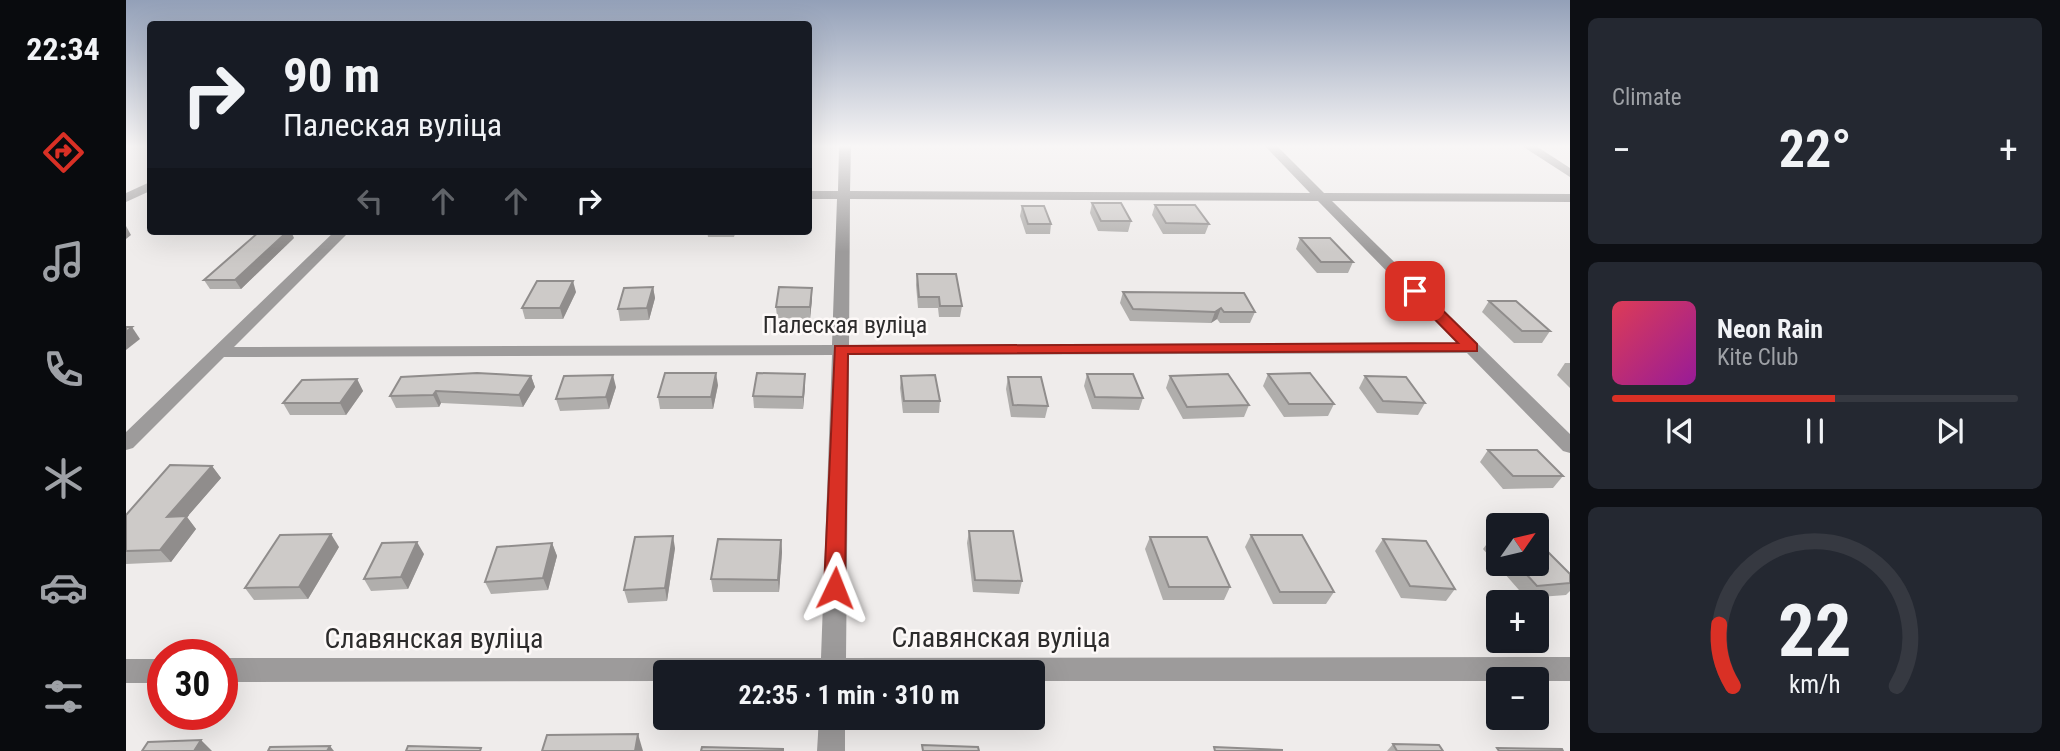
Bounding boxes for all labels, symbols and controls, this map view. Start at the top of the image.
text: 22:34 [26,30,100,68]
text: 90 m [283,47,380,104]
icon: right [168,49,259,140]
text: Climate [1612,84,1682,111]
text: Палеская вуліца [283,106,502,144]
text: 22° [1779,119,1851,180]
icon: directions [39,128,88,177]
text: − [1612,128,1631,172]
text: + [1999,128,2018,172]
icon: left [351,182,389,220]
icon: ahead [424,182,462,220]
icon: ahead [497,182,535,220]
icon: right [570,182,608,220]
icon: music [39,237,88,286]
pin [1385,261,1445,321]
icon: arrive [1396,272,1434,310]
street label: Палеская вуліца [763,311,927,339]
text: Neon Rain [1717,314,1823,344]
text: Kite Club [1717,344,1798,371]
icon: phone [39,345,88,394]
icon: previous [1661,412,1699,450]
icon: pause [1796,412,1834,450]
icon: next [1931,412,1969,450]
icon: climate [39,454,88,503]
north arrow [1486,513,1549,576]
map controls [1486,513,1549,730]
position arrow [798,551,872,625]
icon: car [39,563,88,612]
text: 22 [1778,588,1852,674]
button: + [1486,590,1549,653]
street label: Славянская вуліца [891,621,1111,654]
street label: Славянская вуліца [324,622,544,655]
speed limit sign: 30 [147,639,238,730]
button: − [1486,667,1549,730]
text: km/h [1789,670,1841,699]
icon: filters [39,672,88,721]
text: 22:35 · 1 min · 310 m [739,680,959,710]

